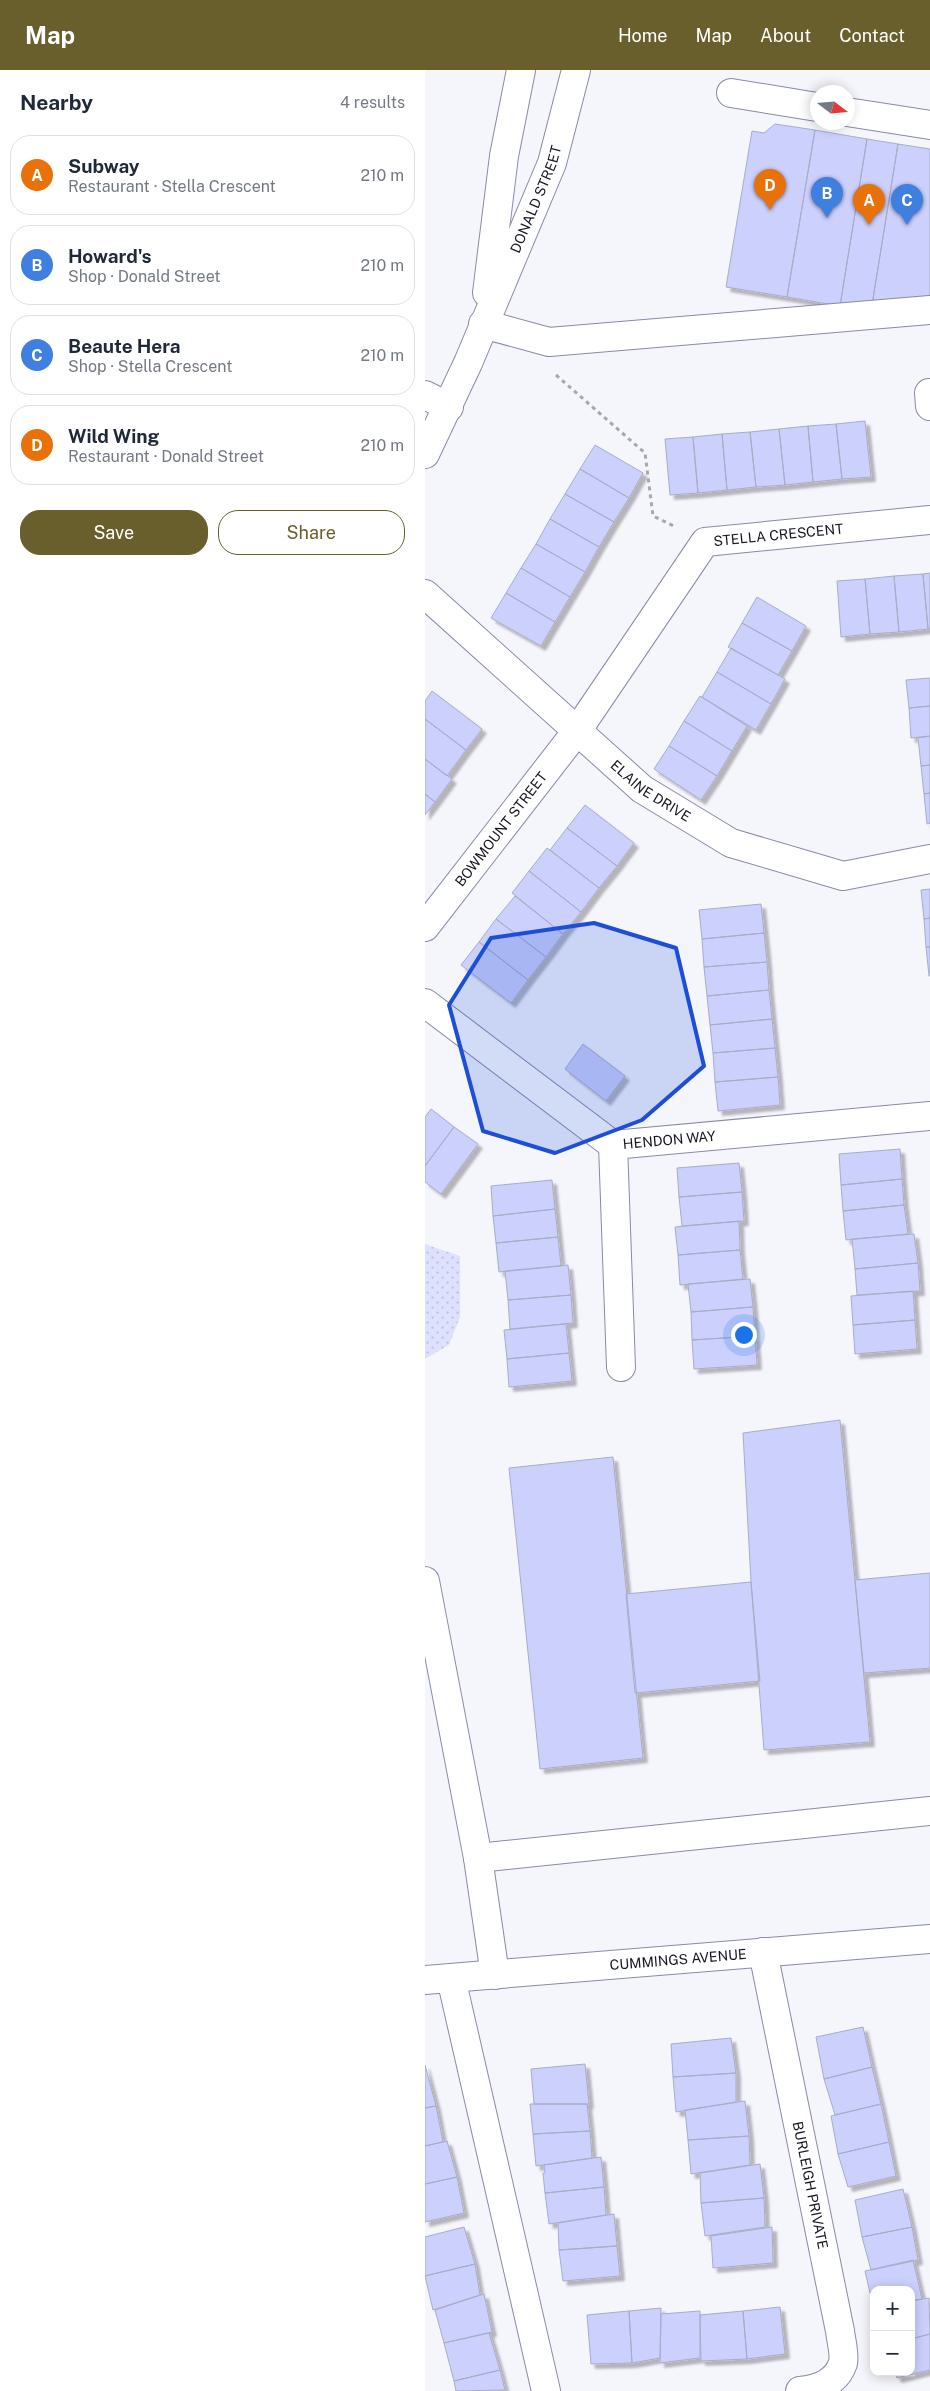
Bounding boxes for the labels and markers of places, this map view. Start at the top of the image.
pin: D [754,169,786,210]
pin: B [811,177,843,218]
pin: A [853,184,885,225]
pin: C [891,184,923,225]

